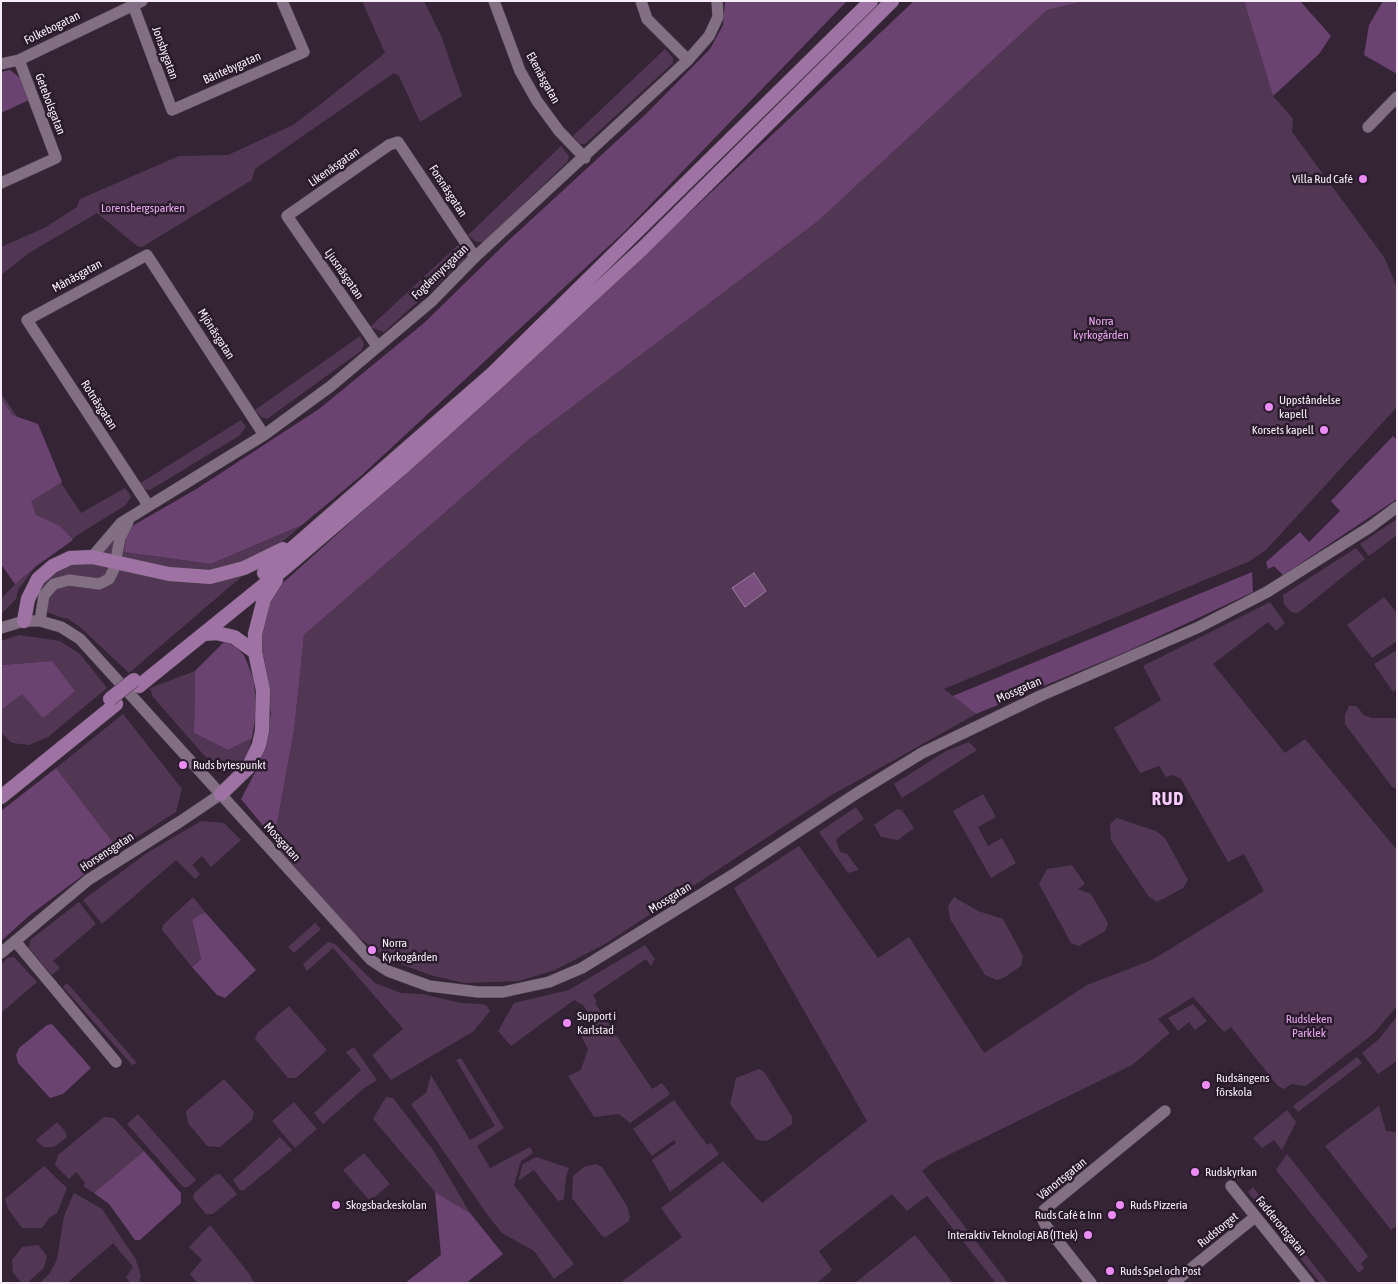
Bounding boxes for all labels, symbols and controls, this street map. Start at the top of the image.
street label: Folkebogatan [22,8,82,48]
street label: Jonsbygatan [149,25,181,81]
street label: Bäntebygatan [201,49,263,87]
street label: Ekenäsgatan [523,50,563,106]
street label: Getebolsgatan [32,71,68,137]
street label: Likenäsgatan [306,144,362,190]
street label: Forsnäsgatan [426,162,470,220]
place label: Villa Rud Café [1292,172,1353,186]
marker: Villa Rud Café [1357,173,1369,185]
park label: Lorensbergsparken [101,201,185,215]
street label: Fogdemyrsgatan [409,241,471,303]
street label: Ljusnäsgatan [321,246,367,302]
street label: Månäsgatan [50,256,104,296]
street label: Mjönäsgatan [194,306,238,362]
park label: Norra kyrkogården [1073,314,1129,342]
street label: Rotnäsgatan [78,378,120,432]
place label: Uppståndelse kapell [1279,393,1341,421]
marker: Uppståndelse kapell [1263,401,1275,413]
place label: Korsets kapell [1252,423,1314,437]
marker: Korsets kapell [1318,424,1330,436]
street label: Mossgatan [994,674,1044,706]
place label: Ruds bytespunkt [193,758,266,772]
marker: Ruds bytespunkt [177,759,189,771]
district label: RUD [1151,788,1185,810]
street label: Mossgatan [261,820,303,864]
street label: Horsensgatan [77,829,137,875]
street label: Mossgatan [646,879,694,917]
place label: Norra Kyrkogården [382,936,438,964]
marker: Norra Kyrkogården [366,944,378,956]
place label: Support i Karlstad [577,1009,616,1037]
park label: Rudsleken Parklek [1286,1012,1332,1040]
marker: Support i Karlstad [561,1017,573,1029]
place label: Rudsängens förskola [1216,1071,1270,1099]
marker: Rudsängens förskola [1200,1079,1212,1091]
street label: Vänortsgatan [1035,1155,1089,1203]
place label: Rudskyrkan [1205,1165,1257,1179]
marker: Rudskyrkan [1189,1166,1201,1178]
street label: Fadderortsgatan [1253,1193,1309,1259]
place label: Skogsbackeskolan [346,1198,427,1212]
place label: Ruds Pizzeria [1130,1198,1188,1212]
marker: Skogsbackeskolan [330,1199,342,1211]
marker: Ruds Pizzeria [1114,1199,1126,1211]
place label: Ruds Café & Inn [1035,1208,1102,1222]
marker: Ruds Café & Inn [1106,1209,1118,1221]
street label: Rudstorget [1195,1209,1241,1251]
place label: Interaktiv Teknologi AB (ITtek) [947,1228,1078,1242]
marker: Interaktiv Teknologi AB (ITtek) [1082,1229,1094,1241]
place label: Ruds Spel och Post [1120,1264,1201,1278]
marker: Ruds Spel och Post [1104,1265,1116,1277]

